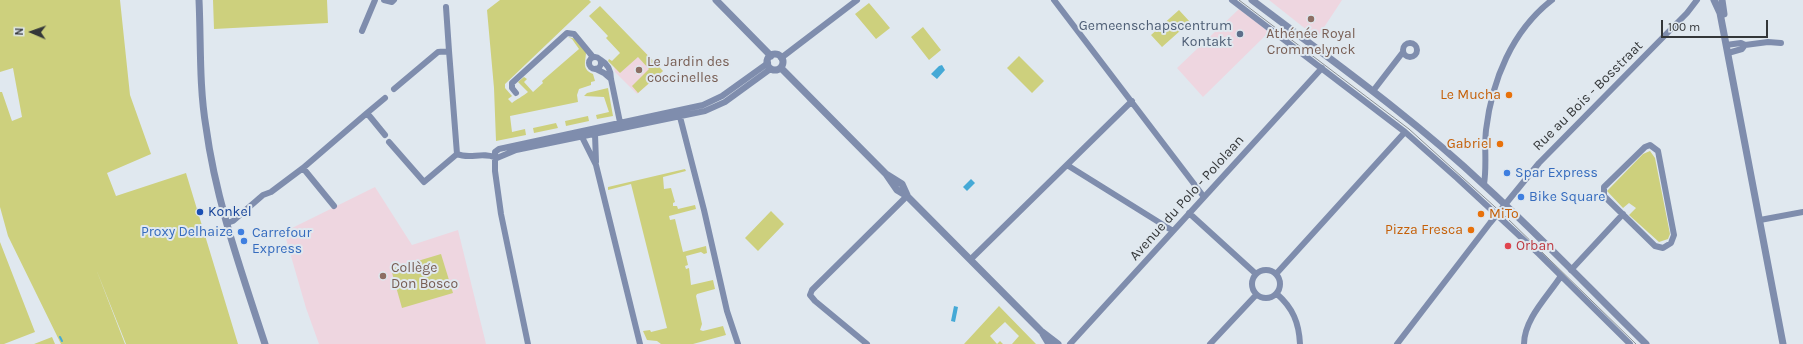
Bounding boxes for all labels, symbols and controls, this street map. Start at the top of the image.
north arrow [12,12,52,52]
scale bar [1663,12,1770,38]
marker: Athénée Royal Crommelynck [1306,14,1316,24]
place label: Gemeenschapscentrum Kontakt [1079,18,1232,50]
text: 100 m [1668,20,1700,34]
place label: Athénée Royal Crommelynck [1266,26,1356,58]
text: N [13,27,26,36]
marker: Gemeenschapscentrum Kontakt [1235,29,1245,39]
street label: Rue au Bois - Bosstraat [1530,38,1646,154]
place label: Le Jardin des coccinelles [647,54,730,86]
marker: Le Jardin des coccinelles [634,65,644,75]
place label: Le Mucha [1440,87,1501,103]
marker: Le Mucha [1504,90,1514,100]
street label: Avenue du Polo - Pololaan [1126,132,1248,264]
place label: Gabriel [1447,136,1492,152]
marker: Gabriel [1495,139,1505,149]
place label: Spar Express [1515,165,1598,181]
marker: Spar Express [1502,168,1512,178]
place label: Bike Square [1529,189,1605,205]
marker: Bike Square [1516,192,1526,202]
place label: Konkel [208,204,252,220]
place label: MiTo [1489,206,1519,222]
marker: Konkel [195,207,205,217]
marker: MiTo [1476,209,1486,219]
place label: Pizza Fresca [1385,222,1463,238]
place label: Proxy Delhaize [141,224,233,240]
place label: Carrefour Express [252,225,312,258]
marker: Pizza Fresca [1466,225,1476,235]
marker: Proxy Delhaize [236,227,246,237]
marker: Carrefour Express [239,236,249,246]
place label: Orban [1516,238,1555,254]
marker: Orban [1503,241,1513,251]
place label: Collège Don Bosco [391,260,458,292]
marker: Collège Don Bosco [378,271,388,281]

